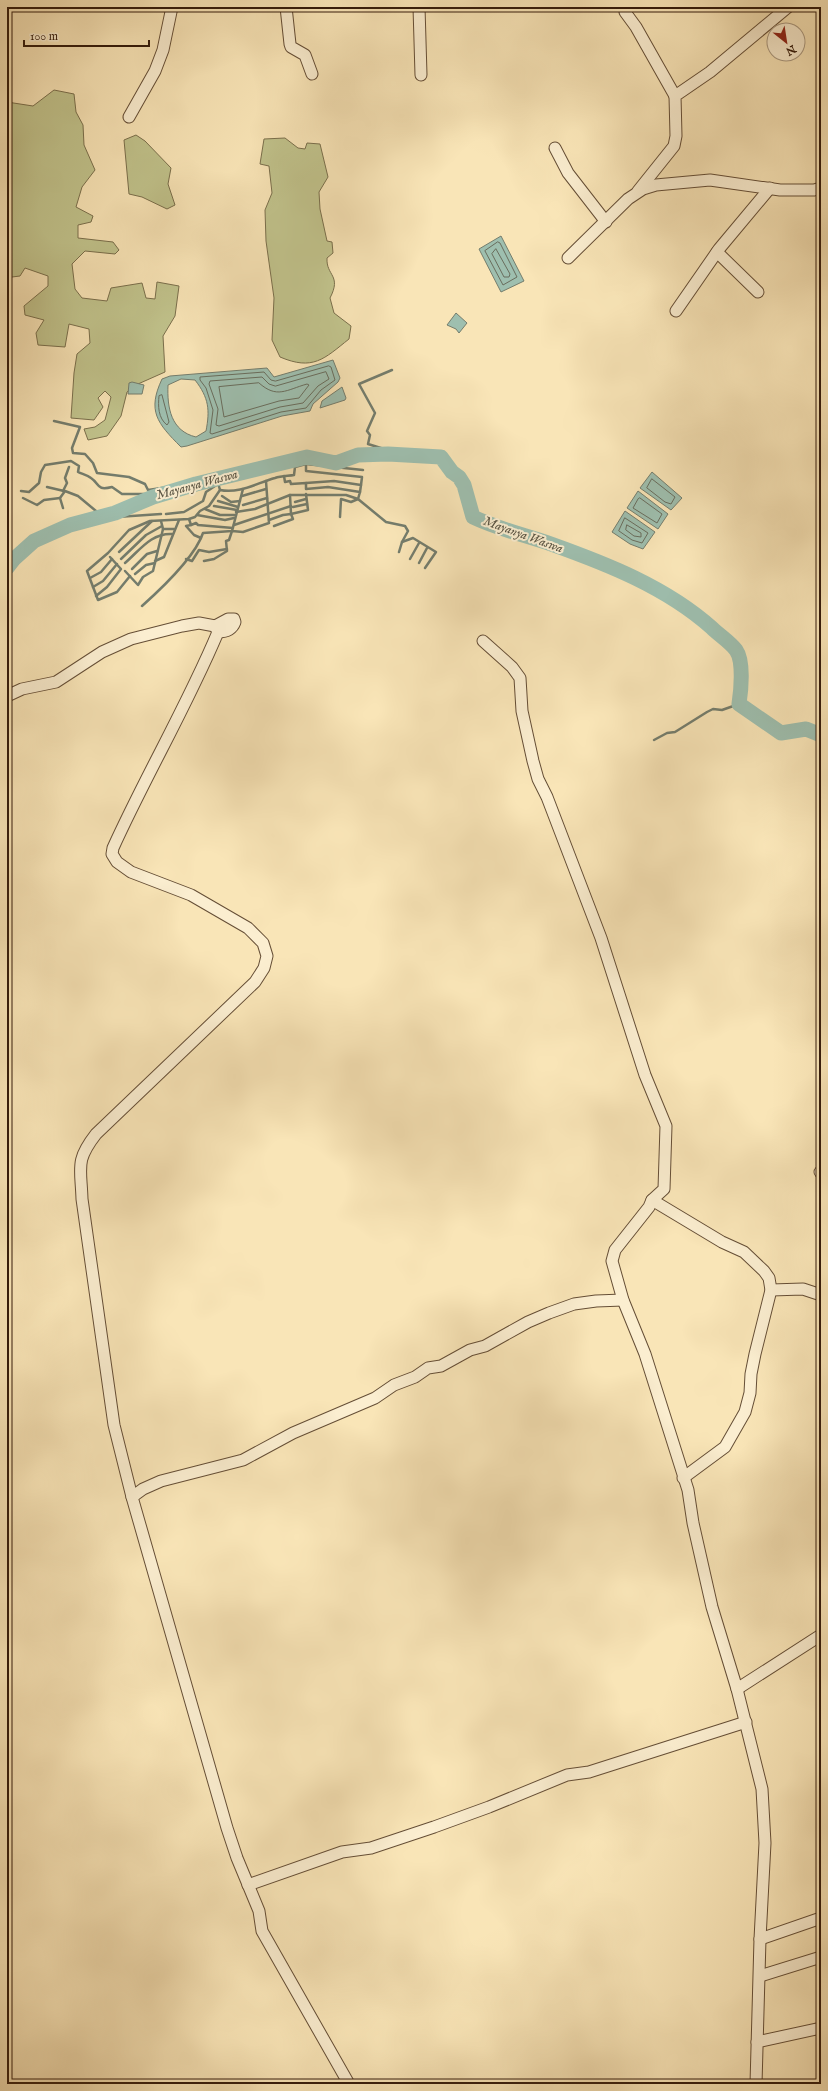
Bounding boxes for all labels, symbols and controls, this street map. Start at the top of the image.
scale bar [24,22,149,48]
north arrow [766,22,806,62]
text: 100 m [30,29,58,44]
text: N [782,41,799,58]
water label: Mayanya Waswa [154,466,240,504]
water label: Mayanya Waswa [481,513,565,557]

